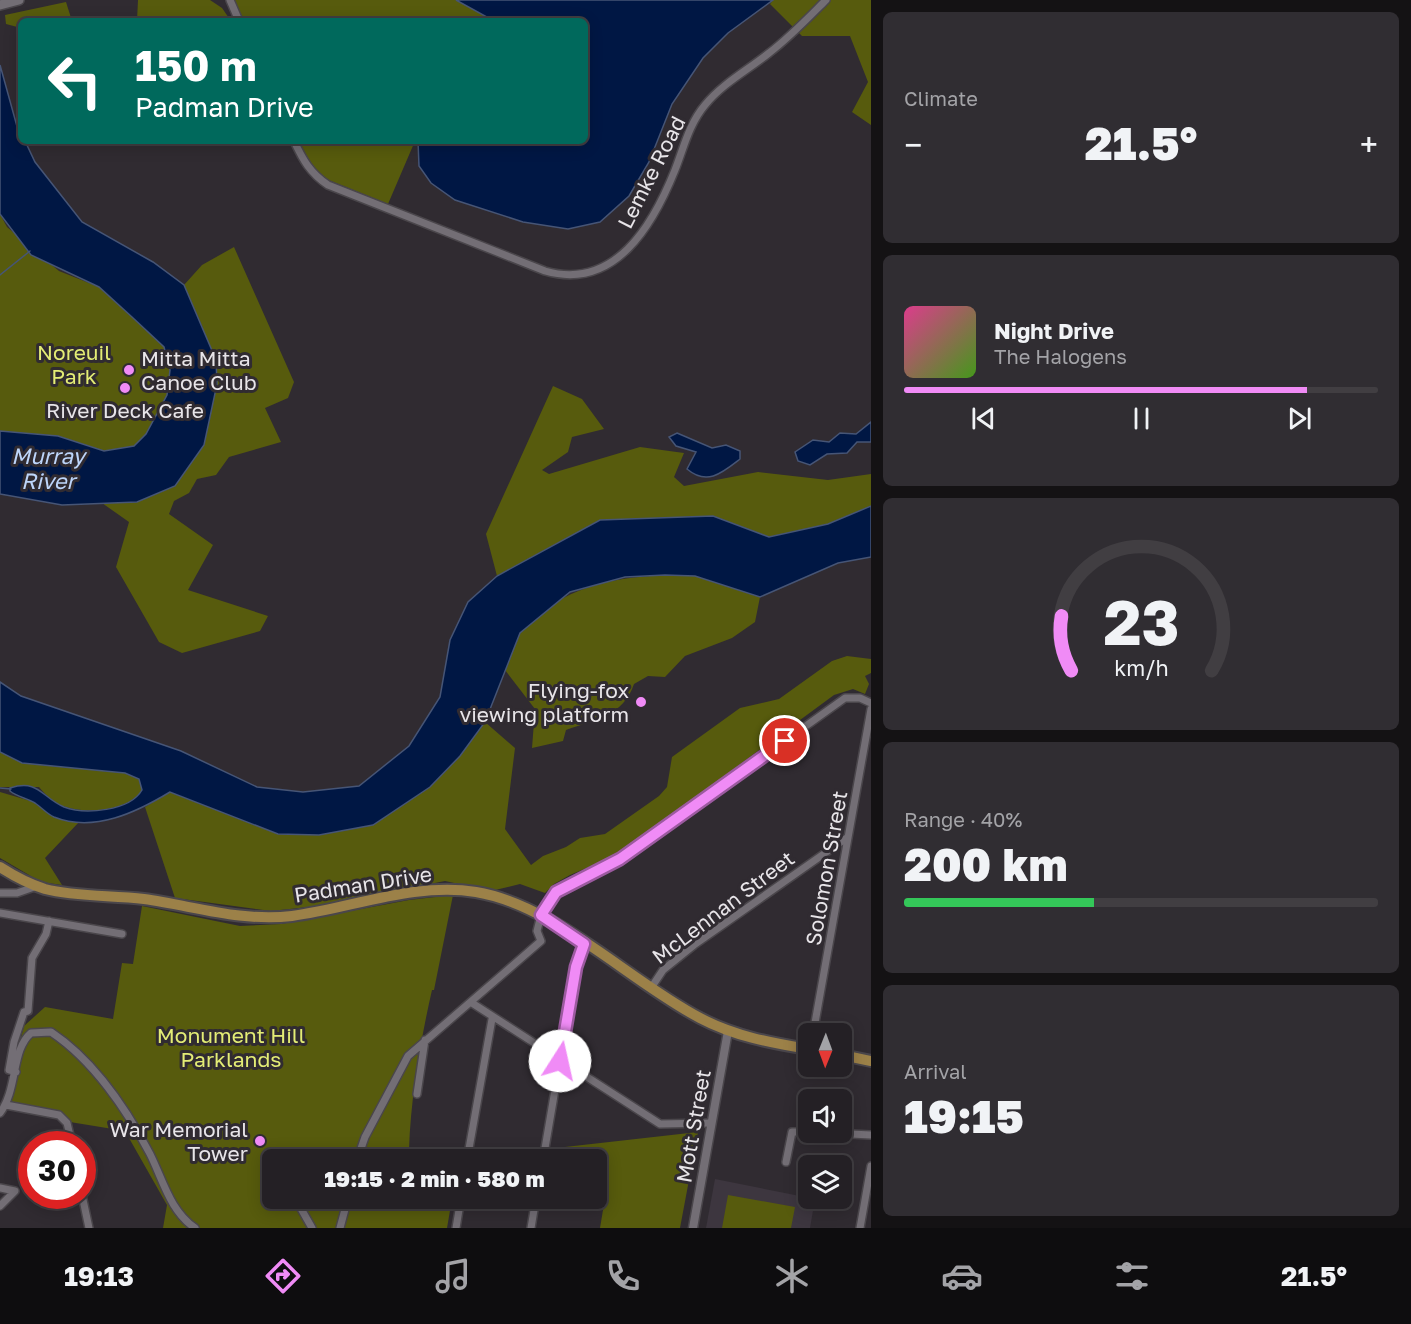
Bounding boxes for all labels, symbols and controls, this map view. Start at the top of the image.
text: 150 m [135,40,257,90]
icon: left [36,42,114,120]
text: Climate [904,86,978,110]
text: Padman Drive [135,91,314,123]
street label: Lemke Road [612,111,690,233]
text: 21.5° [1085,116,1197,170]
text: − [904,125,922,164]
text: + [1360,125,1378,164]
text: Night Drive [994,317,1114,344]
park label: Noreuil Park [37,339,111,389]
text: The Halogens [994,344,1127,368]
place label: Mitta Mitta Canoe Club [141,345,257,395]
marker: Mitta Mitta Canoe Club [122,363,136,377]
marker: River Deck Cafe [118,381,132,395]
place label: River Deck Cafe [46,397,204,423]
icon: previous [967,402,1000,435]
icon: pause [1125,402,1158,435]
icon: next [1283,402,1316,435]
water label: Murray River [11,442,87,494]
text: 23 [1103,584,1179,659]
text: km/h [1114,655,1168,681]
place label: Flying-fox viewing platform [459,677,629,727]
marker: Flying-fox viewing platform [634,695,648,709]
pin [759,715,810,766]
icon: arrive [768,724,801,757]
street label: Solomon Street [800,789,852,947]
text: Range · 40% [904,807,1022,831]
text: 200 km [904,837,1068,891]
street label: McLennan Street [647,845,799,969]
street label: Padman Drive [292,860,434,908]
park label: Monument Hill Parklands [157,1022,305,1072]
north arrow [798,1023,852,1077]
map controls [798,1023,852,1209]
position arrow [528,1029,592,1093]
text: Arrival [904,1059,967,1083]
street label: Mott Street [670,1067,716,1185]
button: sound [798,1089,852,1143]
text: 19:15 [904,1089,1024,1143]
place label: War Memorial Tower [110,1116,248,1166]
speed limit sign: 30 [18,1131,96,1209]
marker: War Memorial Tower [253,1134,267,1148]
button: layers [798,1155,852,1209]
text: 19:15 · 2 min · 580 m [324,1165,545,1192]
icon: directions [262,1255,304,1297]
icon: music [432,1255,474,1297]
icon: phone [602,1255,644,1297]
icon: climate [771,1255,813,1297]
icon: car [941,1255,983,1297]
icon: filters [1111,1255,1153,1297]
text: 19:13 [64,1260,134,1292]
text: 21.5° [1281,1260,1347,1292]

